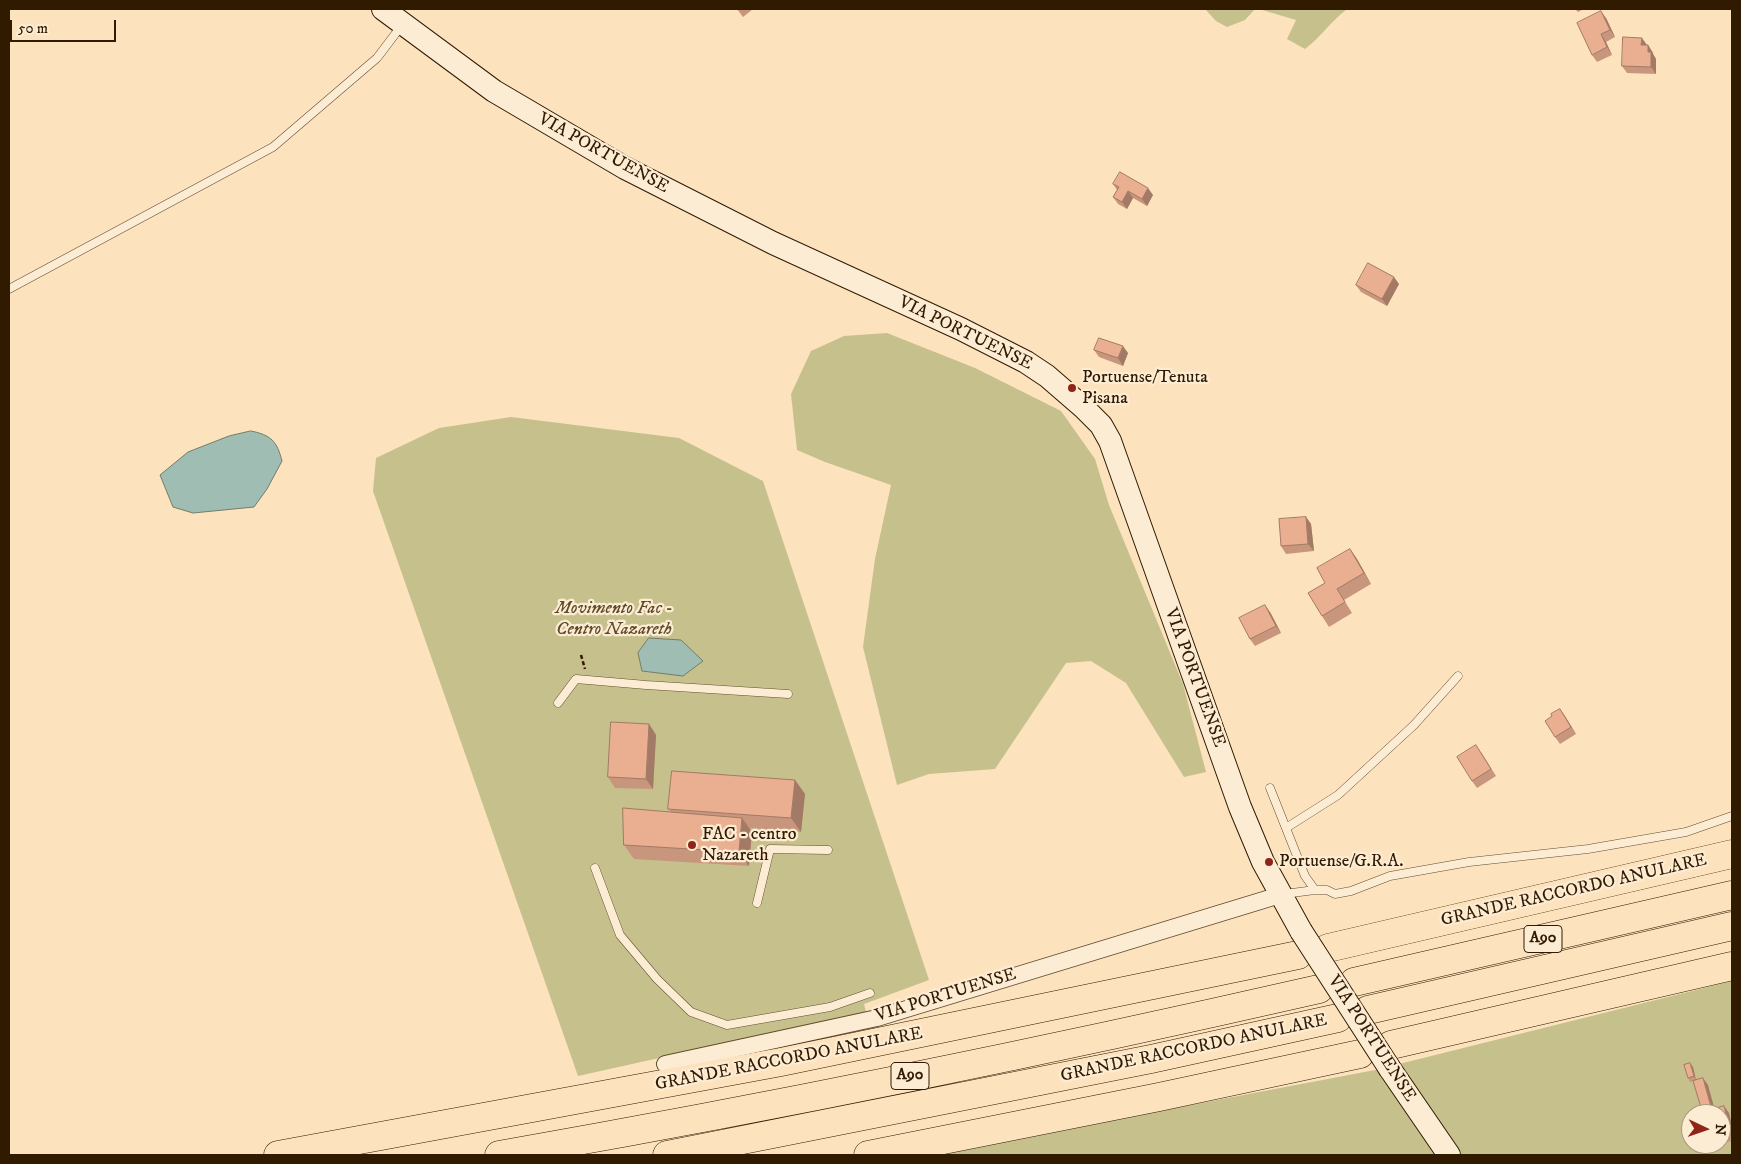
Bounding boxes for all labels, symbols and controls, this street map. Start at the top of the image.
scale bar [12,10,119,42]
text: 50 m [18,19,48,38]
street label: VIA PORTUENSE [534,109,672,199]
street label: VIA PORTUENSE [895,292,1035,376]
place label: Portuense/Tenuta Pisana [1082,367,1208,409]
marker: Portuense/Tenuta Pisana [1066,382,1078,394]
park label: Movimento Fac - Centro Nazareth [555,598,673,640]
street label: VIA PORTUENSE [1159,606,1229,750]
place label: FAC - centro Nazareth [702,824,797,866]
marker: FAC - centro Nazareth [686,839,698,851]
street label: GRANDE RACCORDO ANULARE [1439,850,1709,932]
place label: Portuense/G.R.A. [1279,851,1403,873]
marker: Portuense/G.R.A. [1263,856,1275,868]
road number: A90 [1524,926,1562,952]
street label: VIA PORTUENSE [873,964,1019,1028]
street label: VIA PORTUENSE [1322,972,1420,1106]
street label: GRANDE RACCORDO ANULARE [1059,1010,1329,1088]
street label: GRANDE RACCORDO ANULARE [653,1023,925,1097]
road number: A90 [891,1062,929,1090]
north arrow [1681,1104,1731,1154]
text: N [1711,1124,1729,1136]

